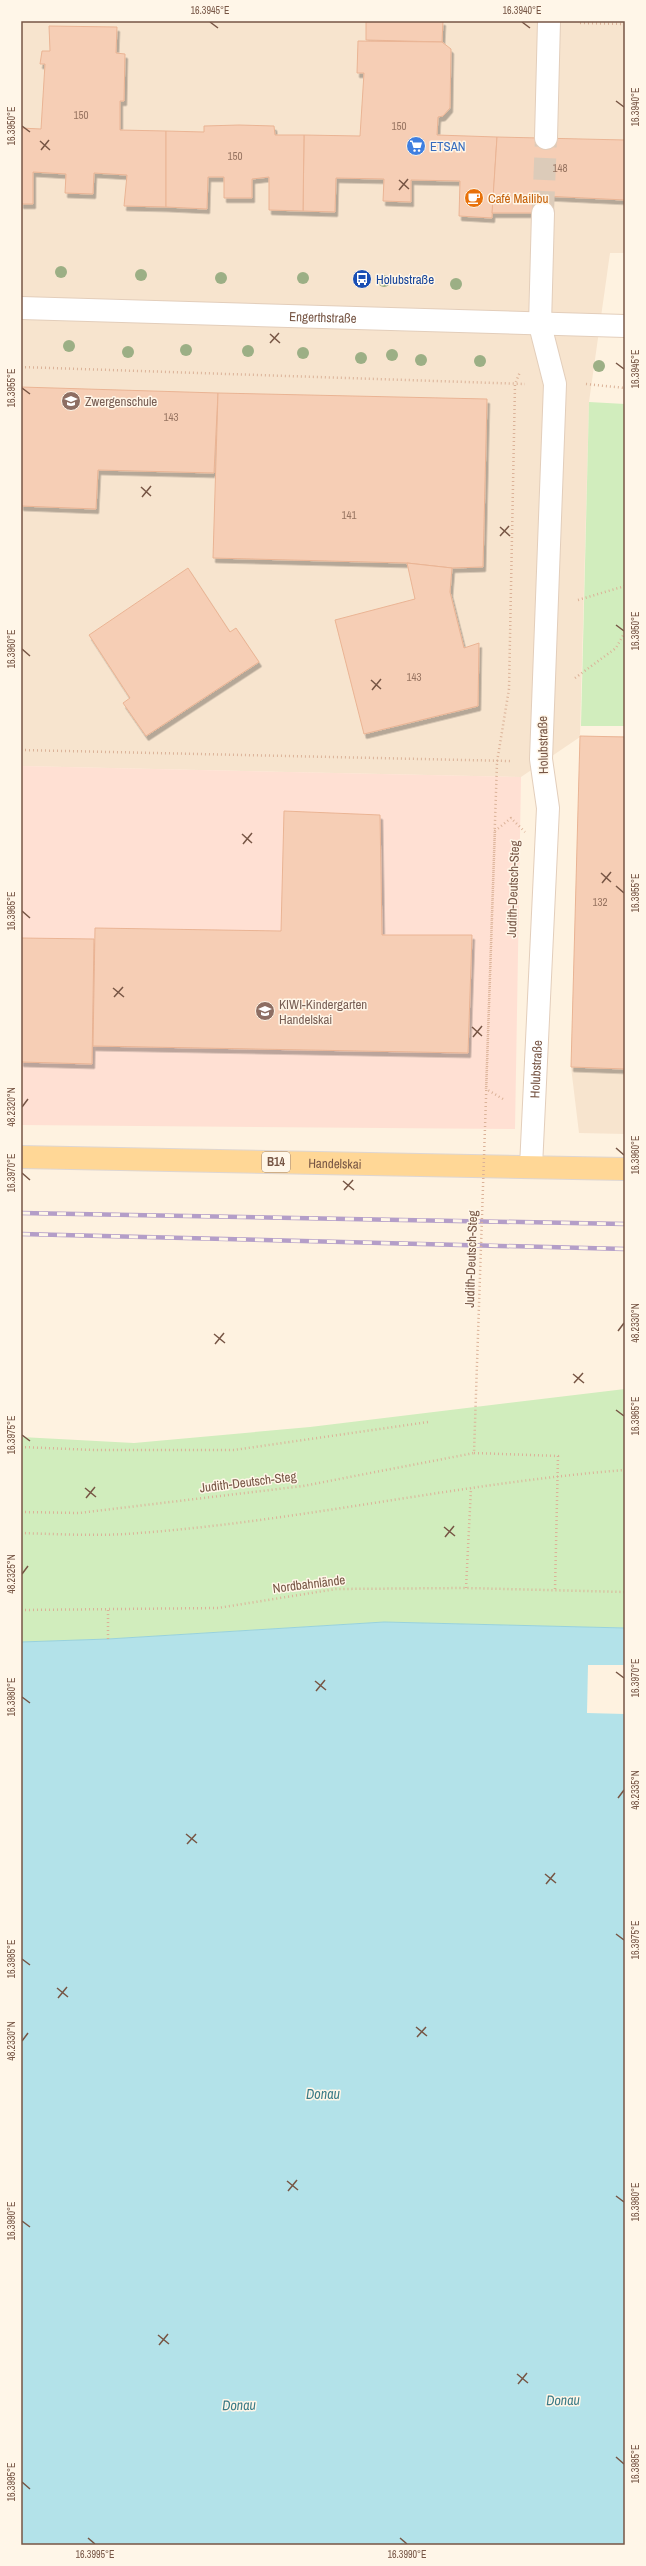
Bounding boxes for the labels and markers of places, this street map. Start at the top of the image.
supermarket icon: ETSAN [405,135,427,157]
place label: ETSAN [430,138,466,155]
cafe icon: Café Mailibu [463,187,485,209]
place label: Café Mailibu [488,190,549,207]
bus stop icon: Holubstraße [351,268,373,290]
place label: Holubstraße [376,271,434,288]
school or university icon: Zwergenschule [60,390,82,412]
place label: Zwergenschule [85,393,157,410]
place label: KIWI-Kindergarten Handelskai [279,996,367,1028]
school or university icon: KIWI-Kindergarten Handelskai [254,1000,276,1022]

